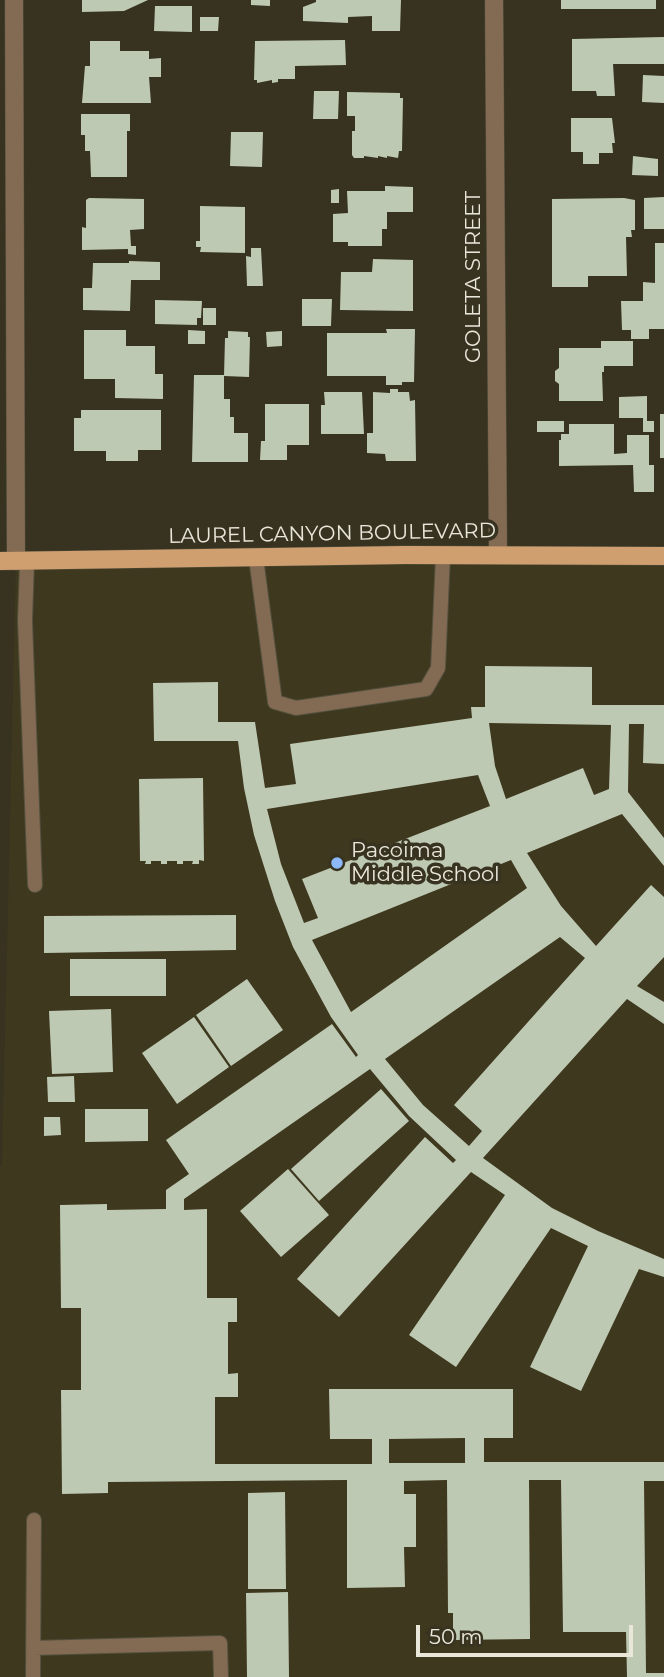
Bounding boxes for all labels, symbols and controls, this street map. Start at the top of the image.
street label: GOLETA STREET [461,191,487,363]
street label: LAUREL CANYON BOULEVARD [168,519,496,549]
place label: Pacoima Middle School [351,838,500,888]
marker: Pacoima Middle School [329,855,345,871]
scale bar [419,1610,636,1654]
text: 50 m [429,1624,483,1649]

